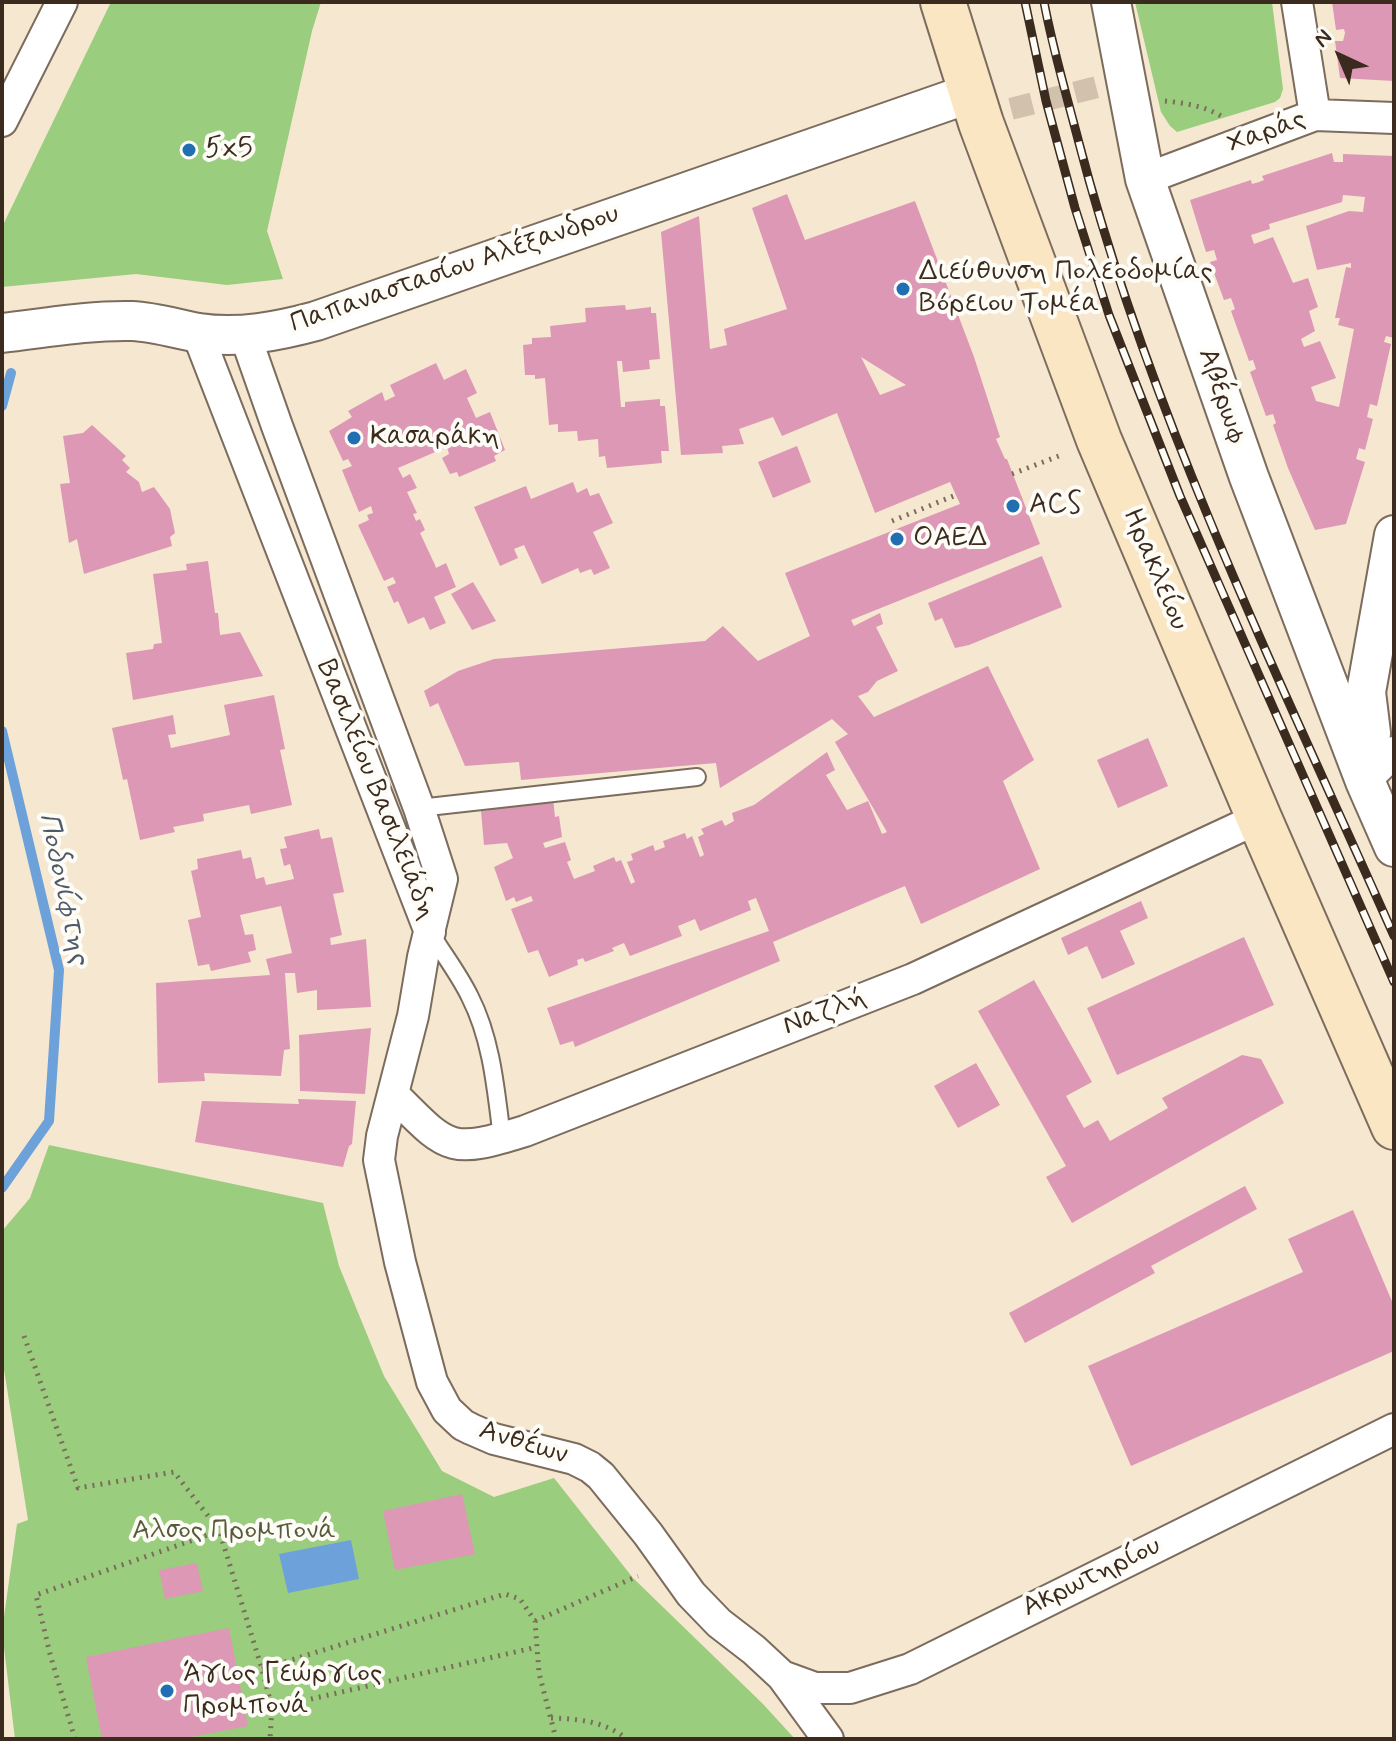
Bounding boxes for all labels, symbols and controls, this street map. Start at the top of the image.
north arrow [1300,16,1380,96]
text: N [1308,24,1338,54]
street label: Χαράς [1223,103,1311,163]
place label: 5x5 [205,133,253,167]
marker: 5x5 [180,141,198,159]
street label: Παπαναστασίου Αλέξανδρου [286,198,624,342]
place label: Διεύθυνση Πολεοδομίας Βόρειου Τομέα [919,256,1213,322]
marker: Διεύθυνση Πολεοδομίας Βόρειου Τομέα [894,280,912,298]
street label: Αβέρωφ [1189,344,1253,450]
place label: Κασαράκη [370,421,499,455]
marker: Κασαράκη [345,429,363,447]
place label: ACS [1029,489,1081,523]
marker: ACS [1004,497,1022,515]
street label: Ηρακλείου [1113,504,1195,636]
place label: ΟΑΕΔ [913,522,988,556]
marker: ΟΑΕΔ [888,530,906,548]
street label: Βασιλείου Βασιλειάδη [308,655,442,925]
water label: Ποδονίφτης [28,810,96,968]
street label: Ναζλή [779,982,871,1044]
street label: Ανθέων [475,1415,571,1473]
park label: Αλσος Προμπονά [132,1515,336,1549]
street label: Ακρωτηρίου [1017,1530,1167,1626]
place label: Άγιος Γεώργιος Προμπονά [183,1658,382,1724]
marker: Άγιος Γεώργιος Προμπονά [158,1682,176,1700]

